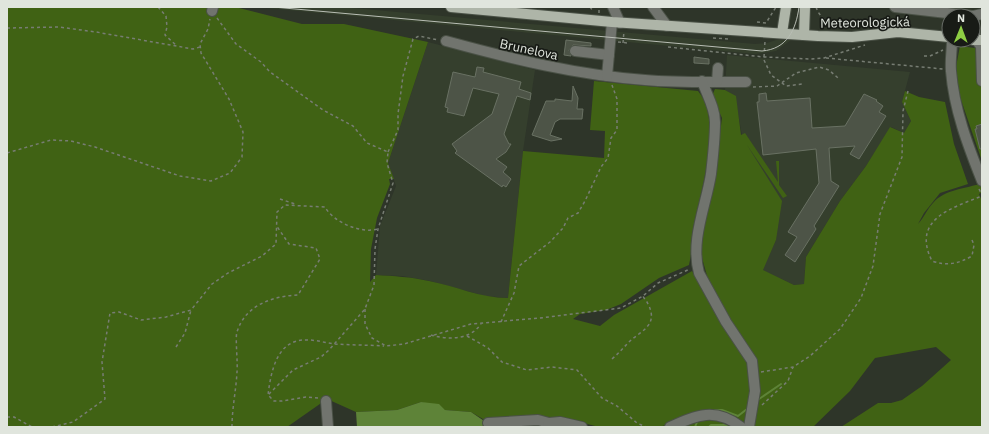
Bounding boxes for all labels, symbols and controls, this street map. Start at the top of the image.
north arrow [941,8,981,48]
text: N [957,11,965,25]
street label: Meteorologická [820,13,910,32]
street label: Brunelova [498,35,560,64]

